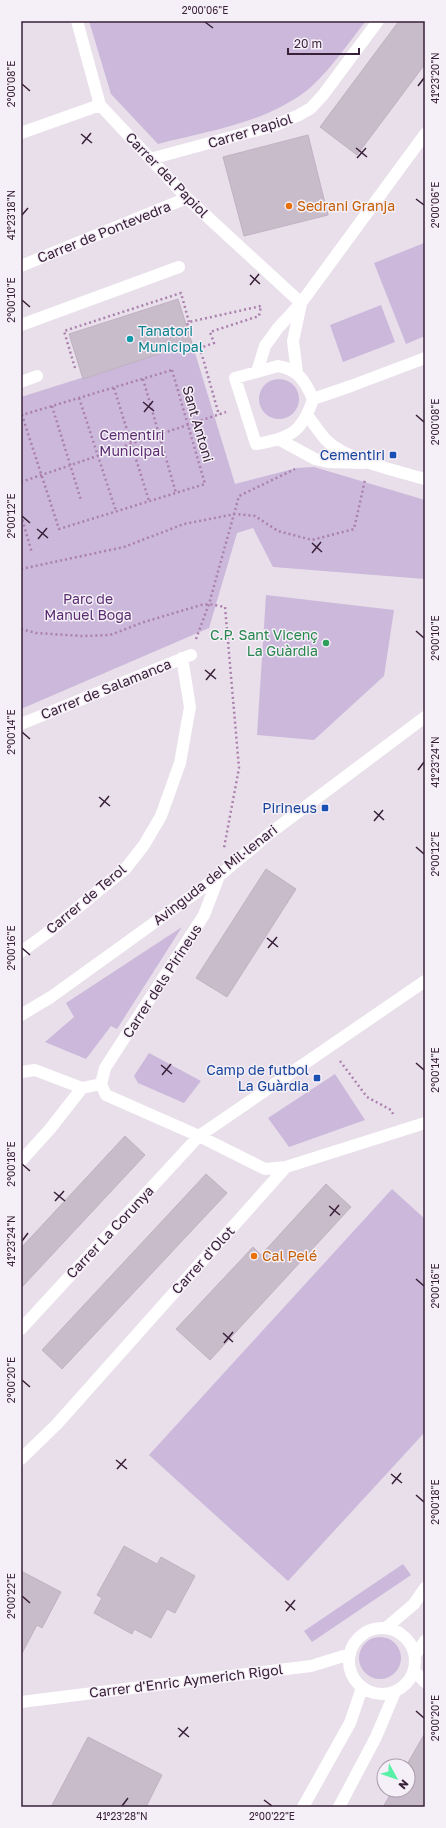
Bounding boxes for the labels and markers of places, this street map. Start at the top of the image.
place label: Sedrani Granja [297,197,395,214]
marker: Sedrani Granja [284,201,294,211]
place label: Tanatori Municipal [138,322,203,355]
marker: Tanatori Municipal [125,334,135,344]
place label: Cementiri [320,446,385,463]
marker: Cementiri [388,450,398,460]
place label: C.P. Sant Vicenç La Guàrdia [210,626,318,659]
marker: C.P. Sant Vicenç La Guàrdia [321,638,331,648]
place label: Pirineus [262,799,317,816]
marker: Pirineus [320,803,330,813]
place label: Camp de futbol La Guàrdia [206,1061,309,1094]
marker: Camp de futbol La Guàrdia [312,1073,322,1083]
place label: Cal Pelé [262,1247,317,1264]
marker: Cal Pelé [249,1251,259,1261]

